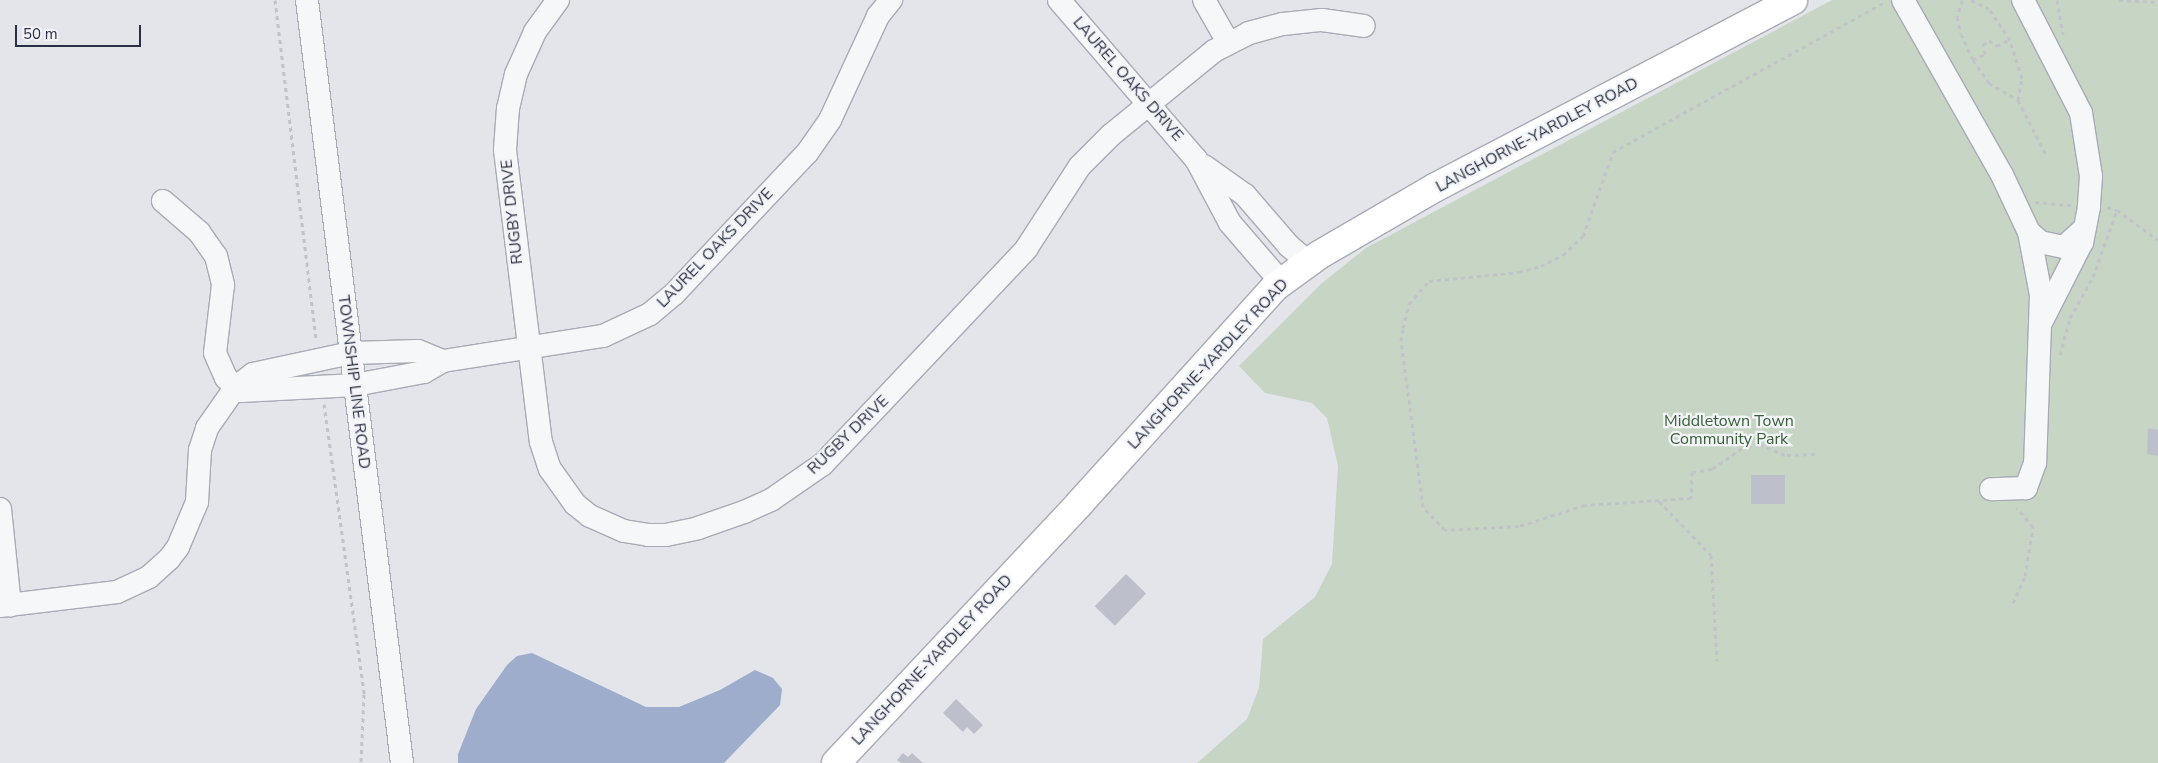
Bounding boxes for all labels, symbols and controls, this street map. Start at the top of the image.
street label: LAUREL OAKS DRIVE [1069,13,1187,145]
scale bar [18,15,144,47]
text: 50 m [23,24,58,44]
street label: LANGHORNE-YARDLEY ROAD [1433,73,1641,197]
street label: RUGBY DRIVE [497,159,527,265]
street label: LAUREL OAKS DRIVE [653,184,777,312]
street label: LANGHORNE-YARDLEY ROAD [1124,275,1292,453]
street label: TOWNSHIP LINE ROAD [334,294,374,470]
street label: RUGBY DRIVE [803,392,893,478]
park label: Middletown Town Community Park [1664,411,1794,449]
street label: LANGHORNE-YARDLEY ROAD [848,571,1016,749]

